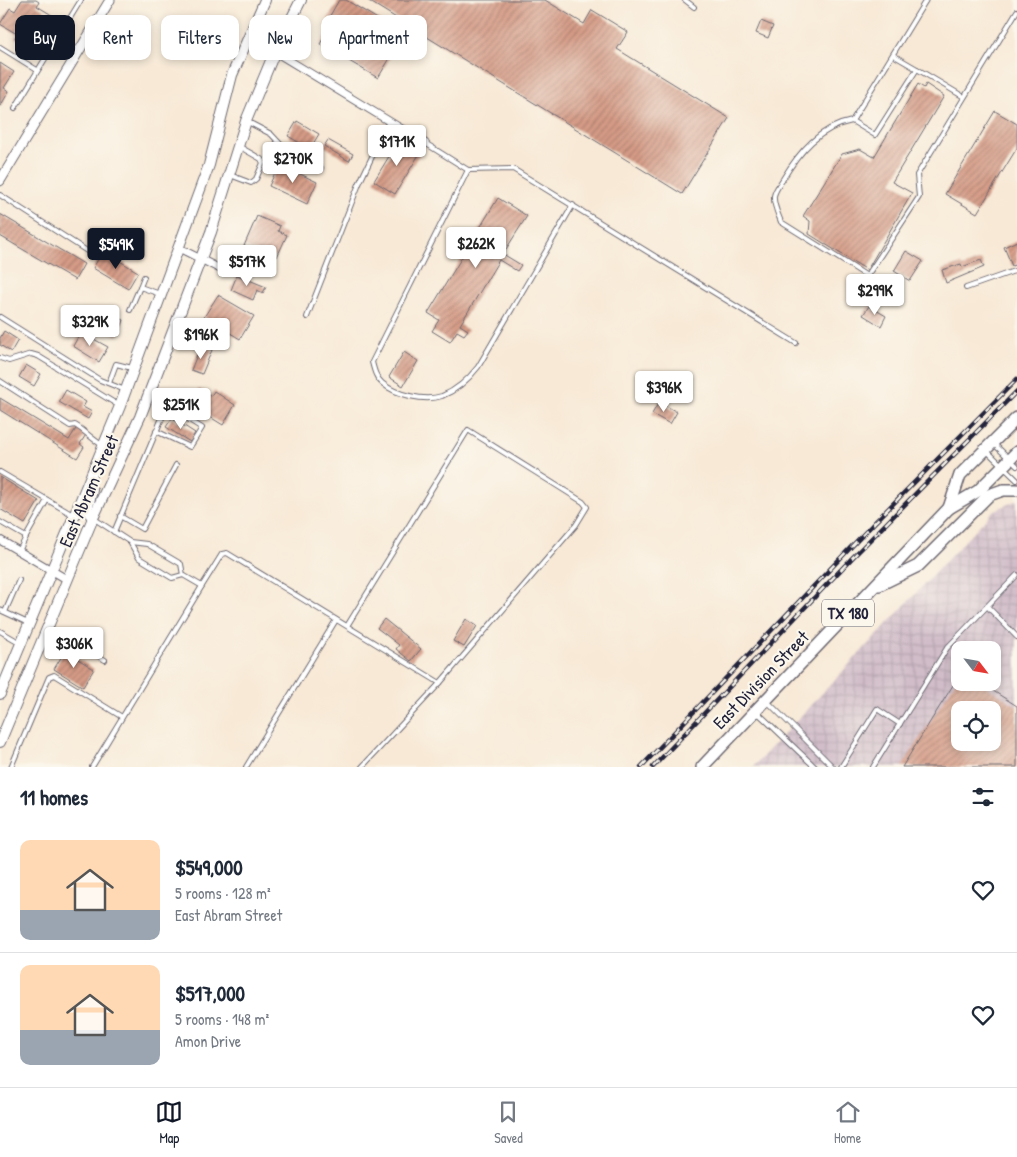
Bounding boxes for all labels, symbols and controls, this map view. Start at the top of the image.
chip: Buy [15,15,75,60]
chip: Rent [85,15,151,60]
chip: Filters [161,15,239,60]
chip: New [249,15,311,60]
chip: Apartment [321,15,427,60]
pin: $171K [362,124,432,167]
text: $171K [379,130,415,152]
pin: $270K [258,142,328,184]
text: $270K [273,147,313,169]
pin: $262K [441,226,511,269]
pin: $549K [81,228,151,270]
text: $262K [457,232,495,254]
text: $549K [98,233,134,255]
pin: $517K [212,244,282,287]
text: $517K [229,250,265,272]
pin: $299K [840,274,910,316]
text: $299K [857,279,893,301]
pin: $329K [55,304,125,347]
text: $329K [71,310,109,332]
pin: $196K [166,318,236,360]
text: $196K [184,323,218,345]
pin: $396K [629,370,699,413]
text: $396K [646,376,682,398]
pin: $251K [146,388,216,430]
text: $251K [163,393,199,415]
street label: East Abram Street [53,430,125,551]
road number: TX 180 [822,600,874,626]
street label: East Division Street [707,624,815,735]
pin: $306K [39,626,109,669]
text: $306K [55,632,93,654]
north arrow [951,641,1001,691]
map controls [951,641,1001,751]
button: locate [951,701,1001,751]
text: 11 homes [20,783,88,812]
icon: filters [969,783,997,811]
text: $549,000 [175,853,243,882]
icon: home [60,860,120,920]
icon: heart [969,876,997,904]
text: 5 rooms · 128 m² [175,882,271,904]
text: East Abram Street [175,904,282,926]
text: $517,000 [175,979,245,1008]
icon: home [60,985,120,1045]
icon: heart [969,1001,997,1029]
text: 5 rooms · 148 m² [175,1008,269,1030]
text: Amon Drive [175,1030,241,1052]
tab: Map [155,1098,183,1147]
tab: Saved [494,1098,523,1147]
tab: Home [834,1098,862,1147]

